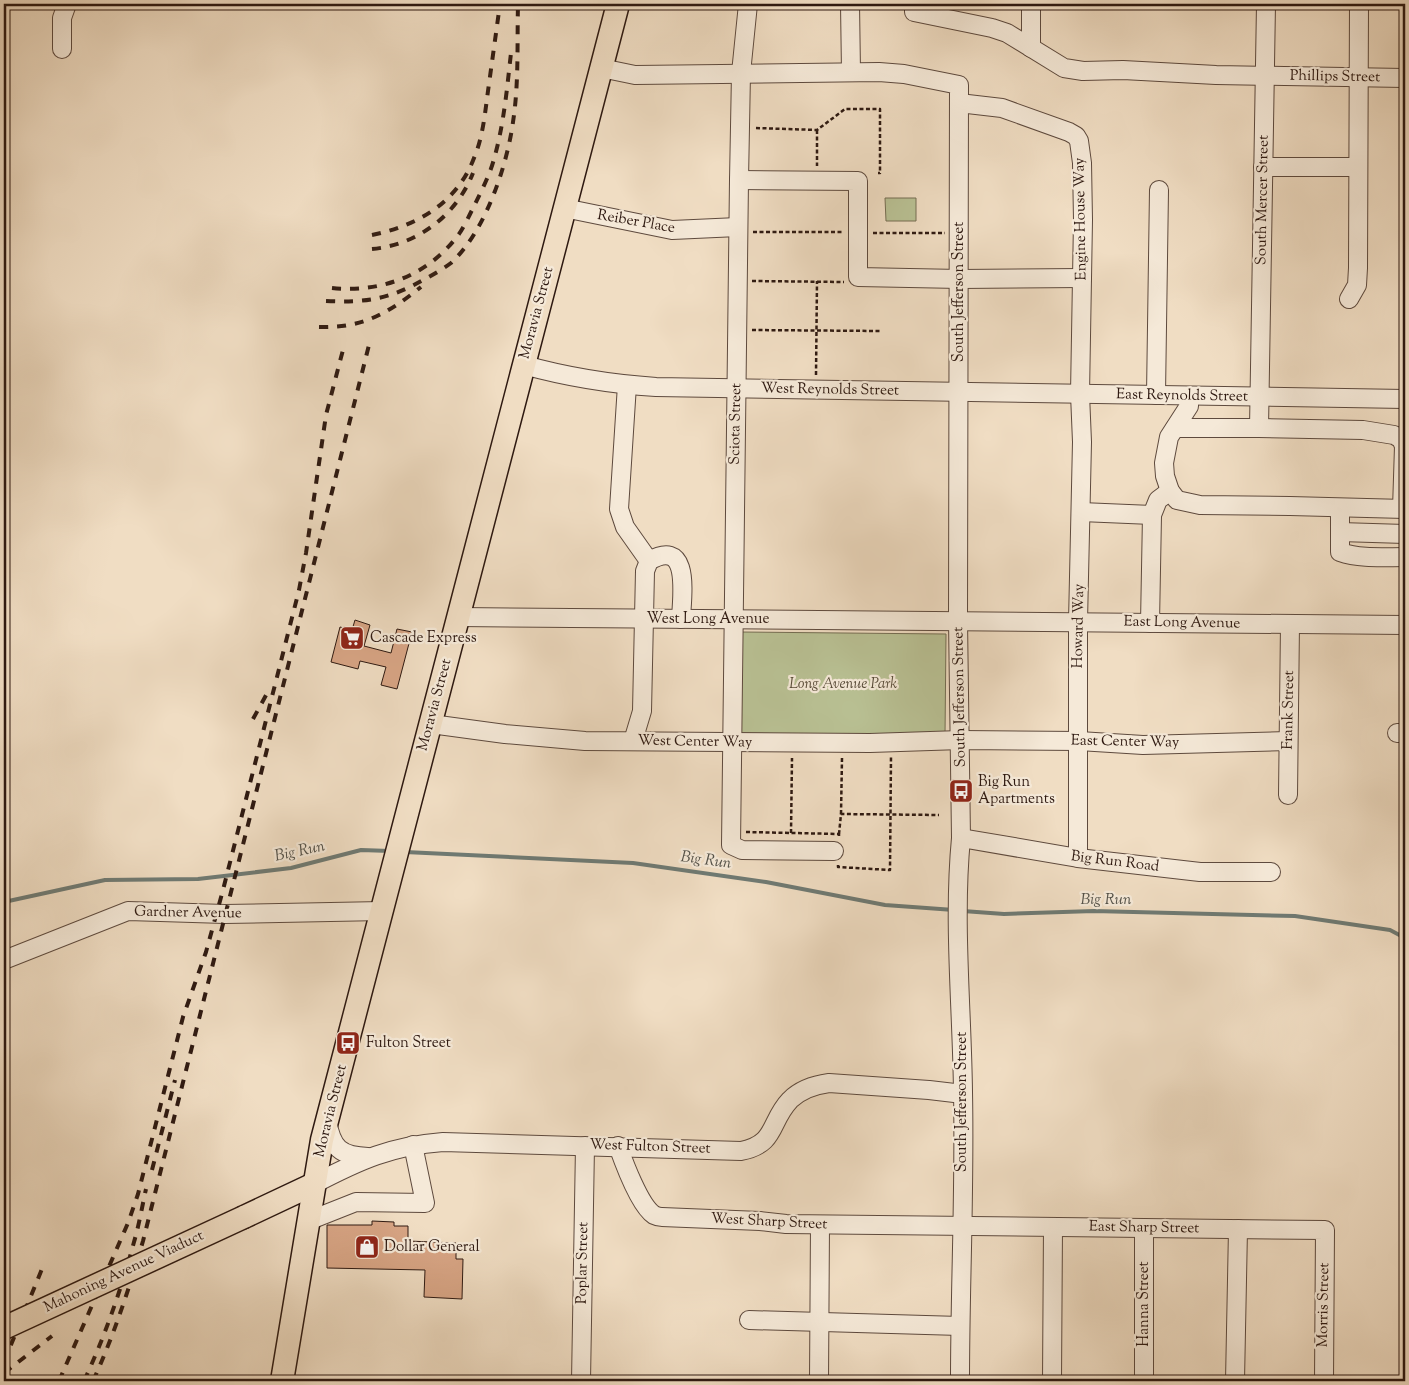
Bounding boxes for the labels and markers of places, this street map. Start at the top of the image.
supermarket icon: Cascade Express [339,625,365,651]
place label: Cascade Express [370,628,477,649]
place label: Big Run Apartments [978,772,1055,810]
bus stop icon: Big Run Apartments [948,778,974,804]
bus stop icon: Fulton Street [335,1030,361,1056]
place label: Fulton Street [366,1033,451,1054]
shop icon: Dollar General [354,1234,380,1260]
place label: Dollar General [384,1237,480,1258]

